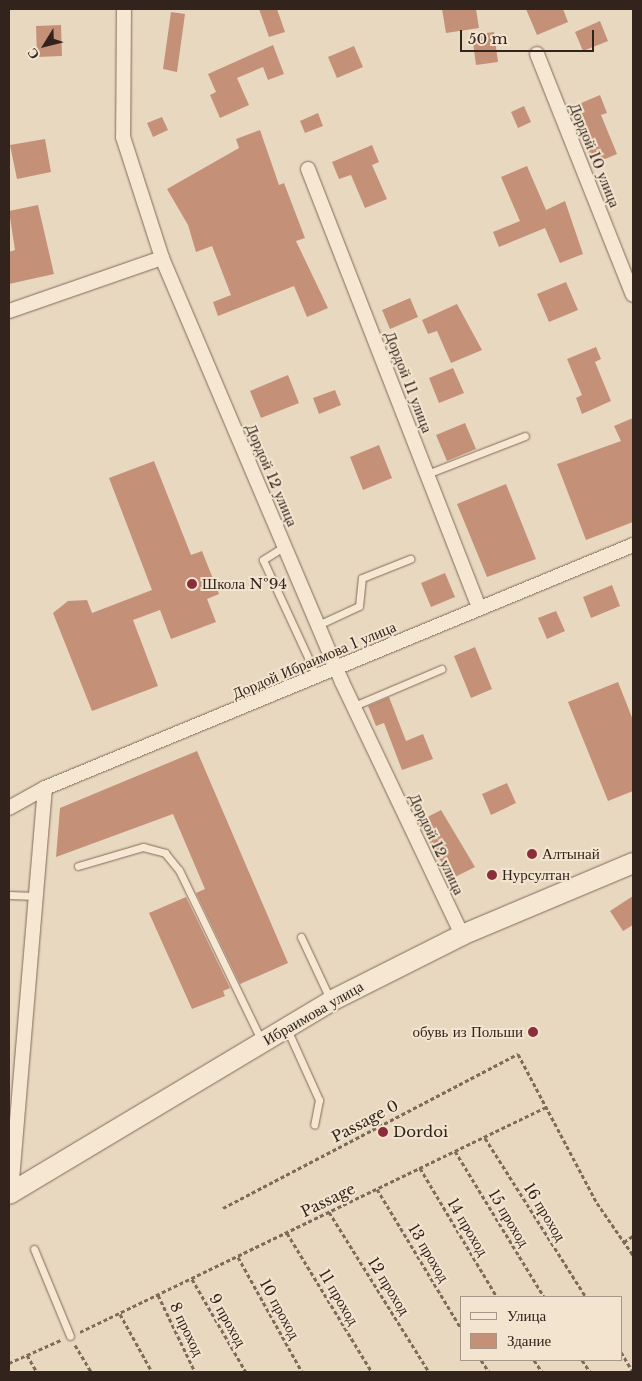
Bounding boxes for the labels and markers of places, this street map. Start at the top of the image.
place label: Школа №94 [202,575,287,593]
marker: Школа №94 [186,578,198,590]
place label: Алтынай [542,845,600,863]
marker: Алтынай [526,848,538,860]
place label: Нурсултан [502,866,570,884]
marker: Нурсултан [486,869,498,881]
place label: обувь из Польши [412,1023,523,1041]
marker: обувь из Польши [527,1026,539,1038]
place label: Dordoi [393,1123,448,1141]
marker: Dordoi [377,1126,389,1138]

